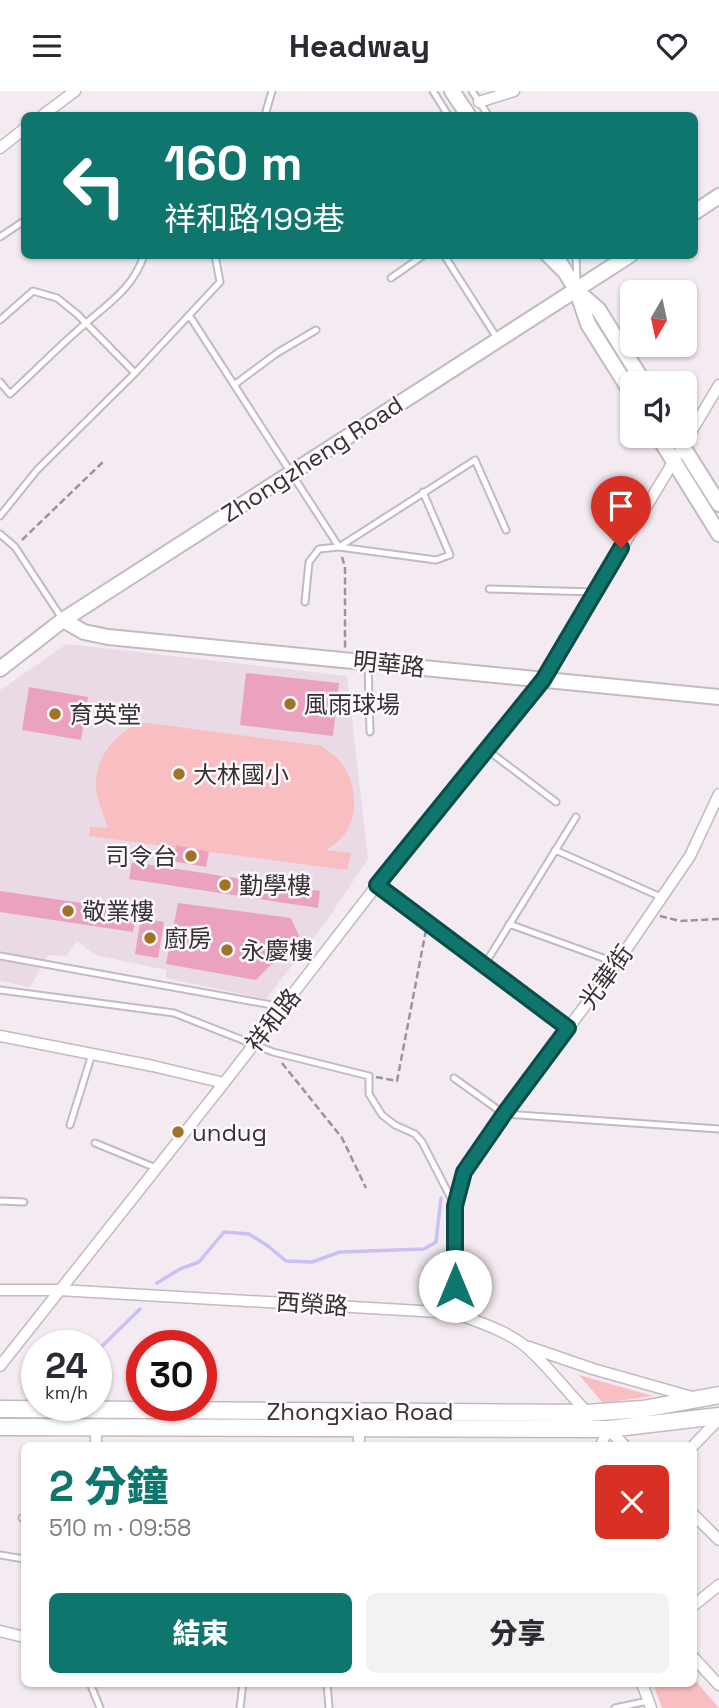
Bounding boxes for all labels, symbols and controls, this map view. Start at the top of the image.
text: Headway [289,26,430,66]
icon: menu [28,27,66,65]
icon: heart [653,27,691,65]
text: 160 m [164,132,302,194]
icon: left [49,140,140,231]
text: 祥和路199巷 [164,199,345,239]
north arrow [620,280,696,357]
map controls [620,280,697,448]
button: sound [620,371,697,448]
street label: Zhongzheng Road [215,389,409,529]
pin [591,476,651,548]
icon: arrive [602,487,640,525]
street label: 明華路 [352,645,426,683]
place label: 風雨球場 [304,689,400,720]
marker: 風雨球場 [282,696,298,712]
place label: 育英堂 [69,699,141,730]
marker: 育英堂 [47,706,63,722]
place label: 大林國小 [193,759,289,790]
marker: 大林國小 [171,766,187,782]
place label: 司令台 [105,841,177,872]
marker: 司令台 [183,848,199,864]
place label: 勤學樓 [239,870,311,901]
marker: 勤學樓 [217,877,233,893]
place label: 敬業樓 [82,896,154,927]
marker: 敬業樓 [60,903,76,919]
place label: 廚房 [164,923,212,954]
marker: 廚房 [142,930,158,946]
place label: 永慶樓 [241,935,313,966]
street label: 光華街 [572,939,640,1015]
marker: 永慶樓 [219,942,235,958]
street label: 祥和路 [239,982,307,1058]
place label: undug [192,1117,267,1148]
marker: undug [170,1124,186,1140]
position arrow [418,1249,492,1323]
street label: 西榮路 [275,1286,349,1322]
speed limit sign: 30 [126,1330,217,1421]
text: 24 [45,1344,88,1388]
text: km/h [45,1381,88,1404]
street label: Zhongxiao Road [266,1396,454,1427]
text: 2 分鐘 [49,1460,169,1513]
button: close [595,1465,669,1539]
text: 510 m · 09:58 [49,1513,191,1543]
button: 結束 [49,1593,352,1673]
button: 分享 [366,1593,669,1673]

